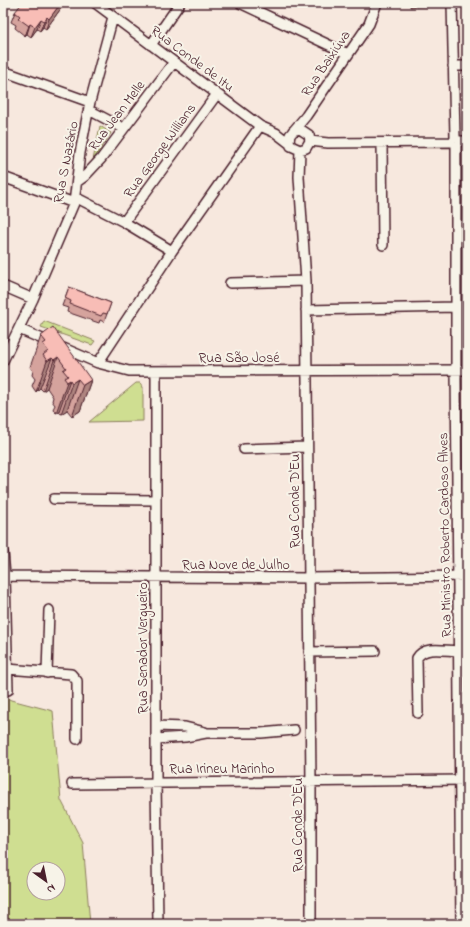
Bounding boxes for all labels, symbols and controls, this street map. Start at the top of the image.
street label: Rua Conde de Itu [146,21,238,98]
street label: Rua Baixiúva [296,26,356,101]
street label: Rua Jean Melle [84,76,151,156]
street label: Rua George Willians [119,99,203,203]
street label: Rua S Nazário [48,119,85,205]
street label: Rua São José [198,348,280,369]
street label: Rua Ministro Roberto Cardoso Alves [433,432,458,638]
street label: Rua Conde D'Eu [285,454,306,548]
street label: Rua Nove de Julho [182,555,290,576]
street label: Rua Senador Vergueiro [133,582,155,714]
street label: Rua Irineu Marinho [169,759,275,780]
street label: Rua Conde D'Eu [288,778,309,872]
north arrow [26,861,66,901]
text: N [43,880,58,897]

